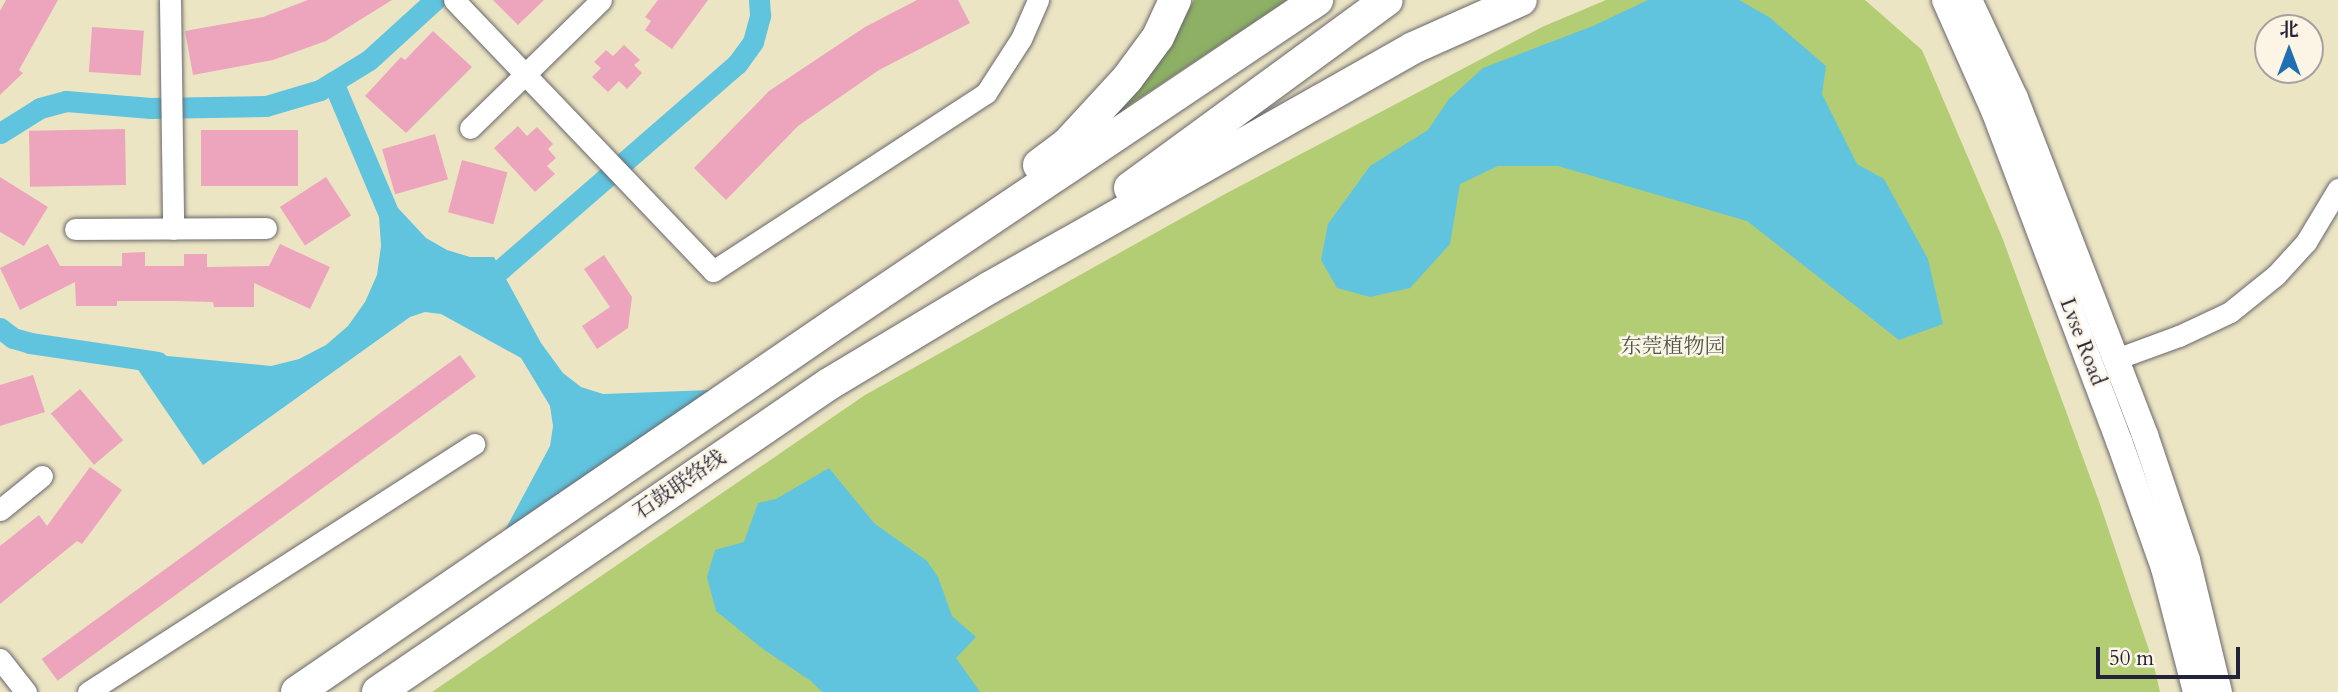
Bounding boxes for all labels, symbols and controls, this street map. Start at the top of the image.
north arrow [2254,14,2324,84]
text: 北 [2279,17,2299,43]
street label: Lvse Road [2054,295,2110,389]
park label: 东莞植物园 [1621,334,1725,360]
street label: 石鼓联络线 [629,445,731,525]
scale bar [2100,632,2244,676]
text: 50 m [2109,644,2154,673]

